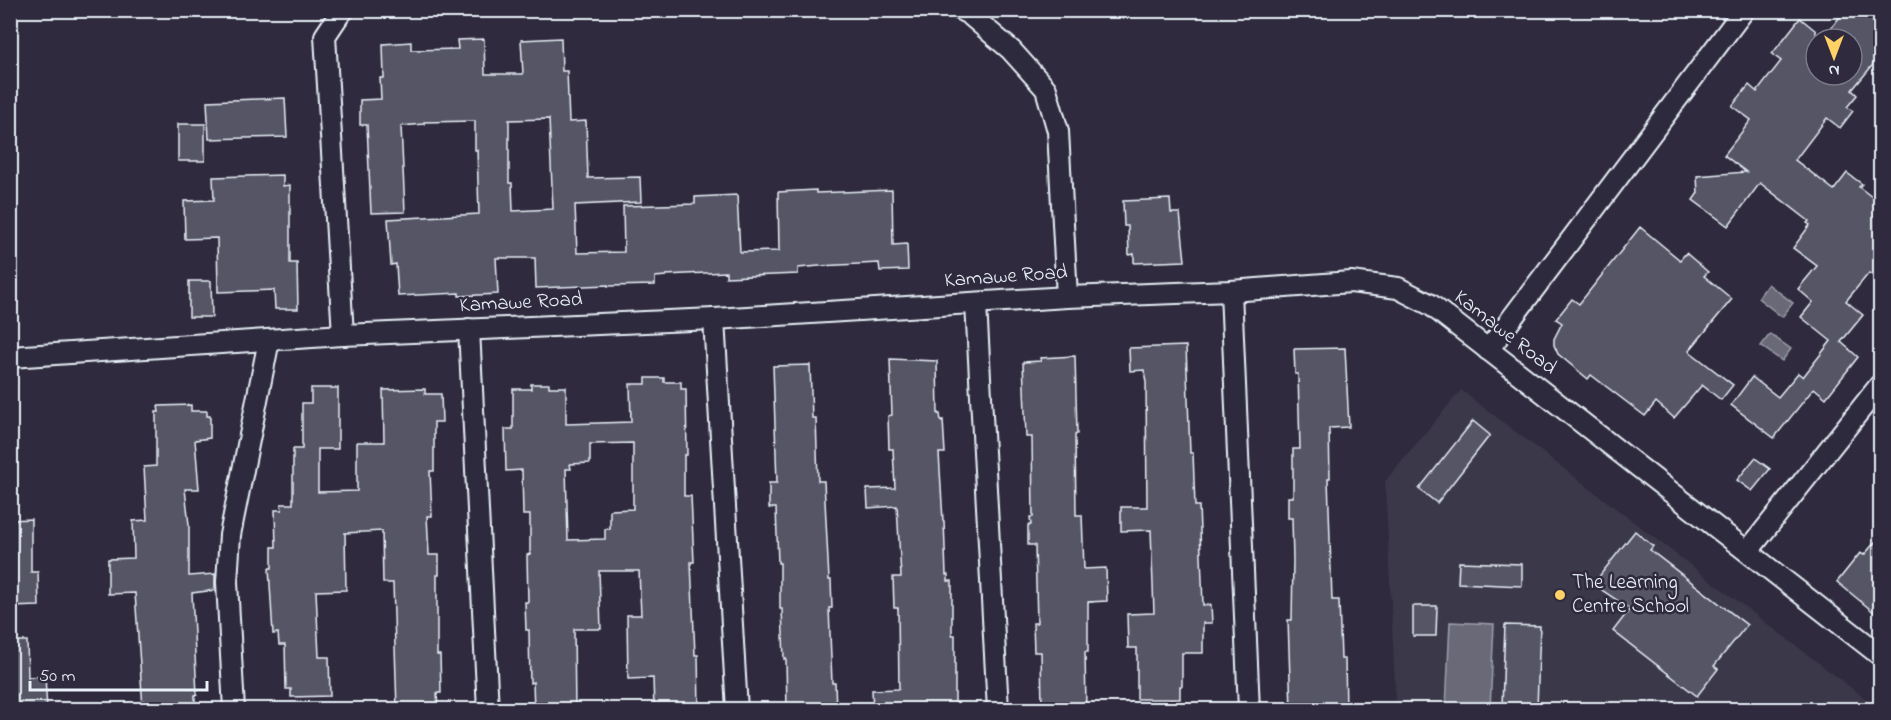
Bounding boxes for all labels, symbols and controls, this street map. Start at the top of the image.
north arrow [1804,27,1864,87]
text: N [1828,58,1839,82]
street label: Kamawe Road [943,258,1069,296]
street label: Kamawe Road [1447,283,1563,383]
street label: Kamawe Road [459,285,584,321]
place label: The Learning Centre School [1572,568,1689,622]
marker: The Learning Centre School [1553,588,1567,602]
scale bar [30,654,207,692]
text: 50 m [39,664,76,690]

